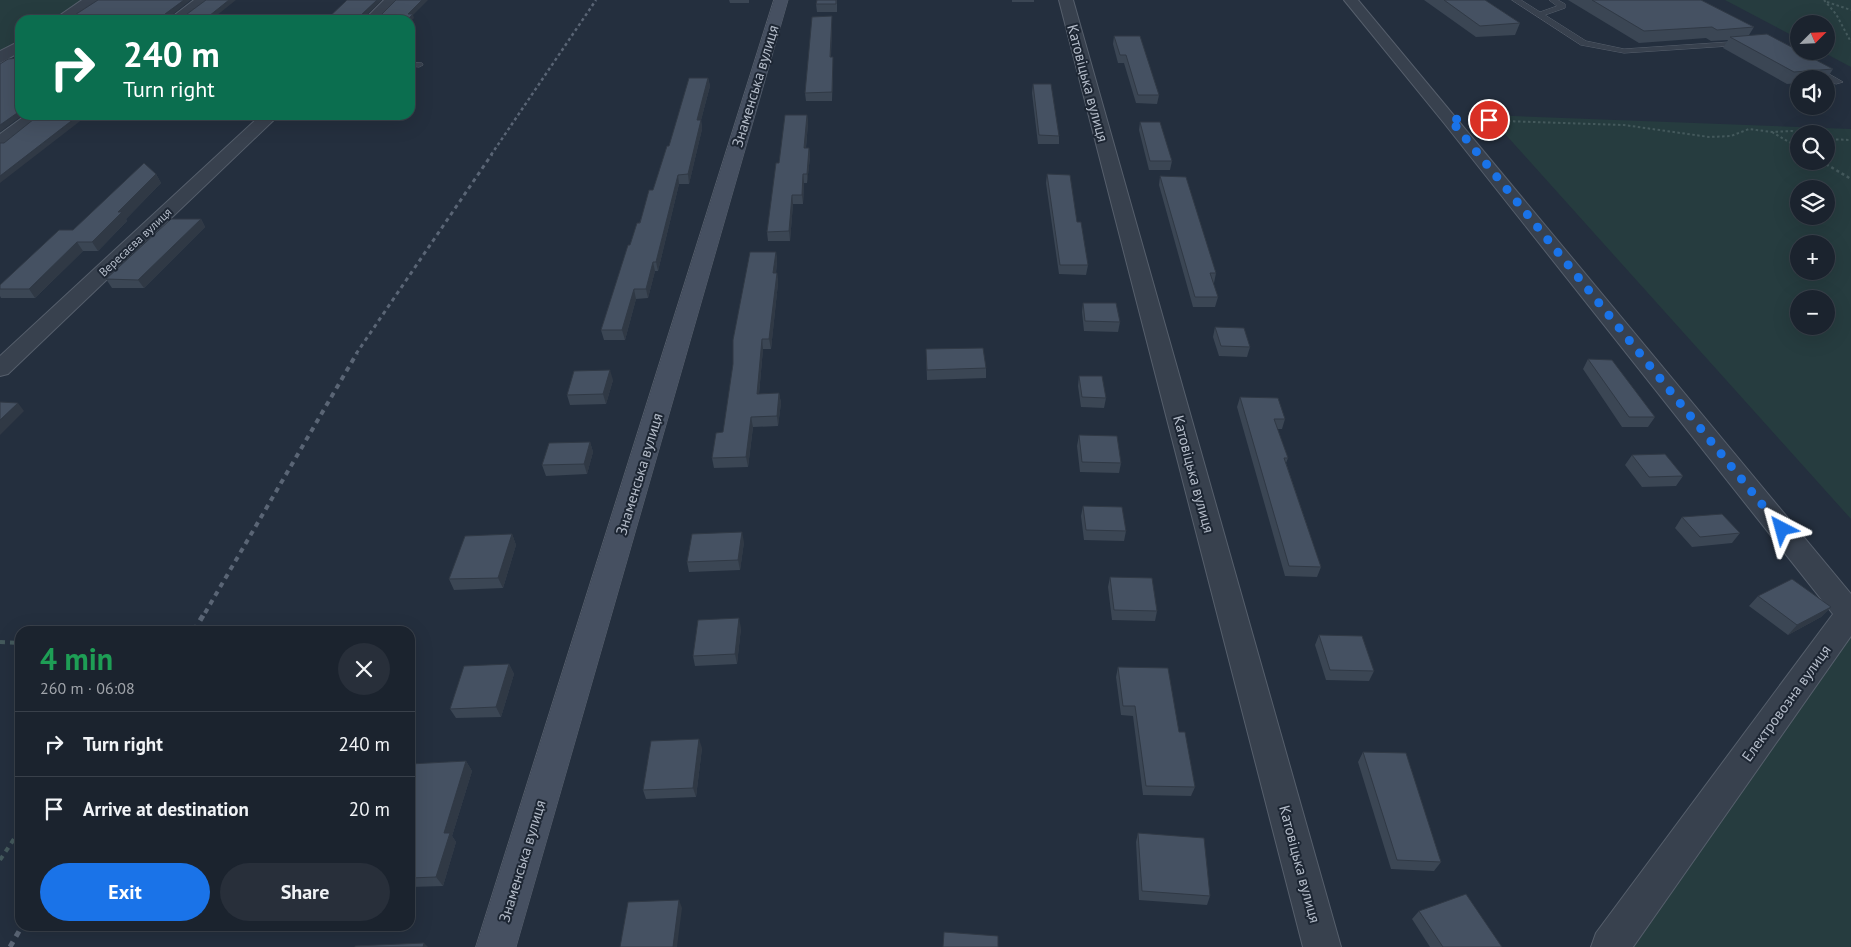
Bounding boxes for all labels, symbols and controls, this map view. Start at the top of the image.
north arrow [1790,15,1835,60]
map controls [1790,15,1835,335]
street label: Катовіцька вулиця [1063,22,1113,144]
street label: Знаменська вулиця [727,23,783,149]
text: 240 m [123,31,220,77]
icon: right [40,35,105,100]
button: sound [1790,70,1835,115]
text: Turn right [123,75,215,103]
pin [1468,99,1510,141]
icon: arrive [1475,106,1503,134]
button: search [1790,125,1835,170]
button: layers [1790,180,1835,225]
street label: Вересаєва вулиця [96,204,174,280]
button: + [1790,235,1835,280]
button: − [1790,290,1835,335]
street label: Знаменська вулиця [611,411,667,537]
street label: Катовіцька вулиця [1169,413,1219,535]
position arrow [1755,502,1807,554]
text: 4 min [40,639,113,678]
street label: Електровозна вулиця [1737,641,1835,765]
button: close [338,643,390,695]
text: 260 m · 06:08 [40,678,135,698]
icon: right [40,730,68,758]
text: Turn right [83,732,163,756]
text: 240 m [338,732,390,756]
icon: arrive [40,795,68,823]
text: Arrive at destination [83,797,249,821]
text: 20 m [349,797,390,821]
street label: Знаменська вулиця [494,798,550,924]
street label: Катовіцька вулиця [1275,803,1325,925]
button: Exit [40,863,210,921]
button: Share [220,863,390,921]

